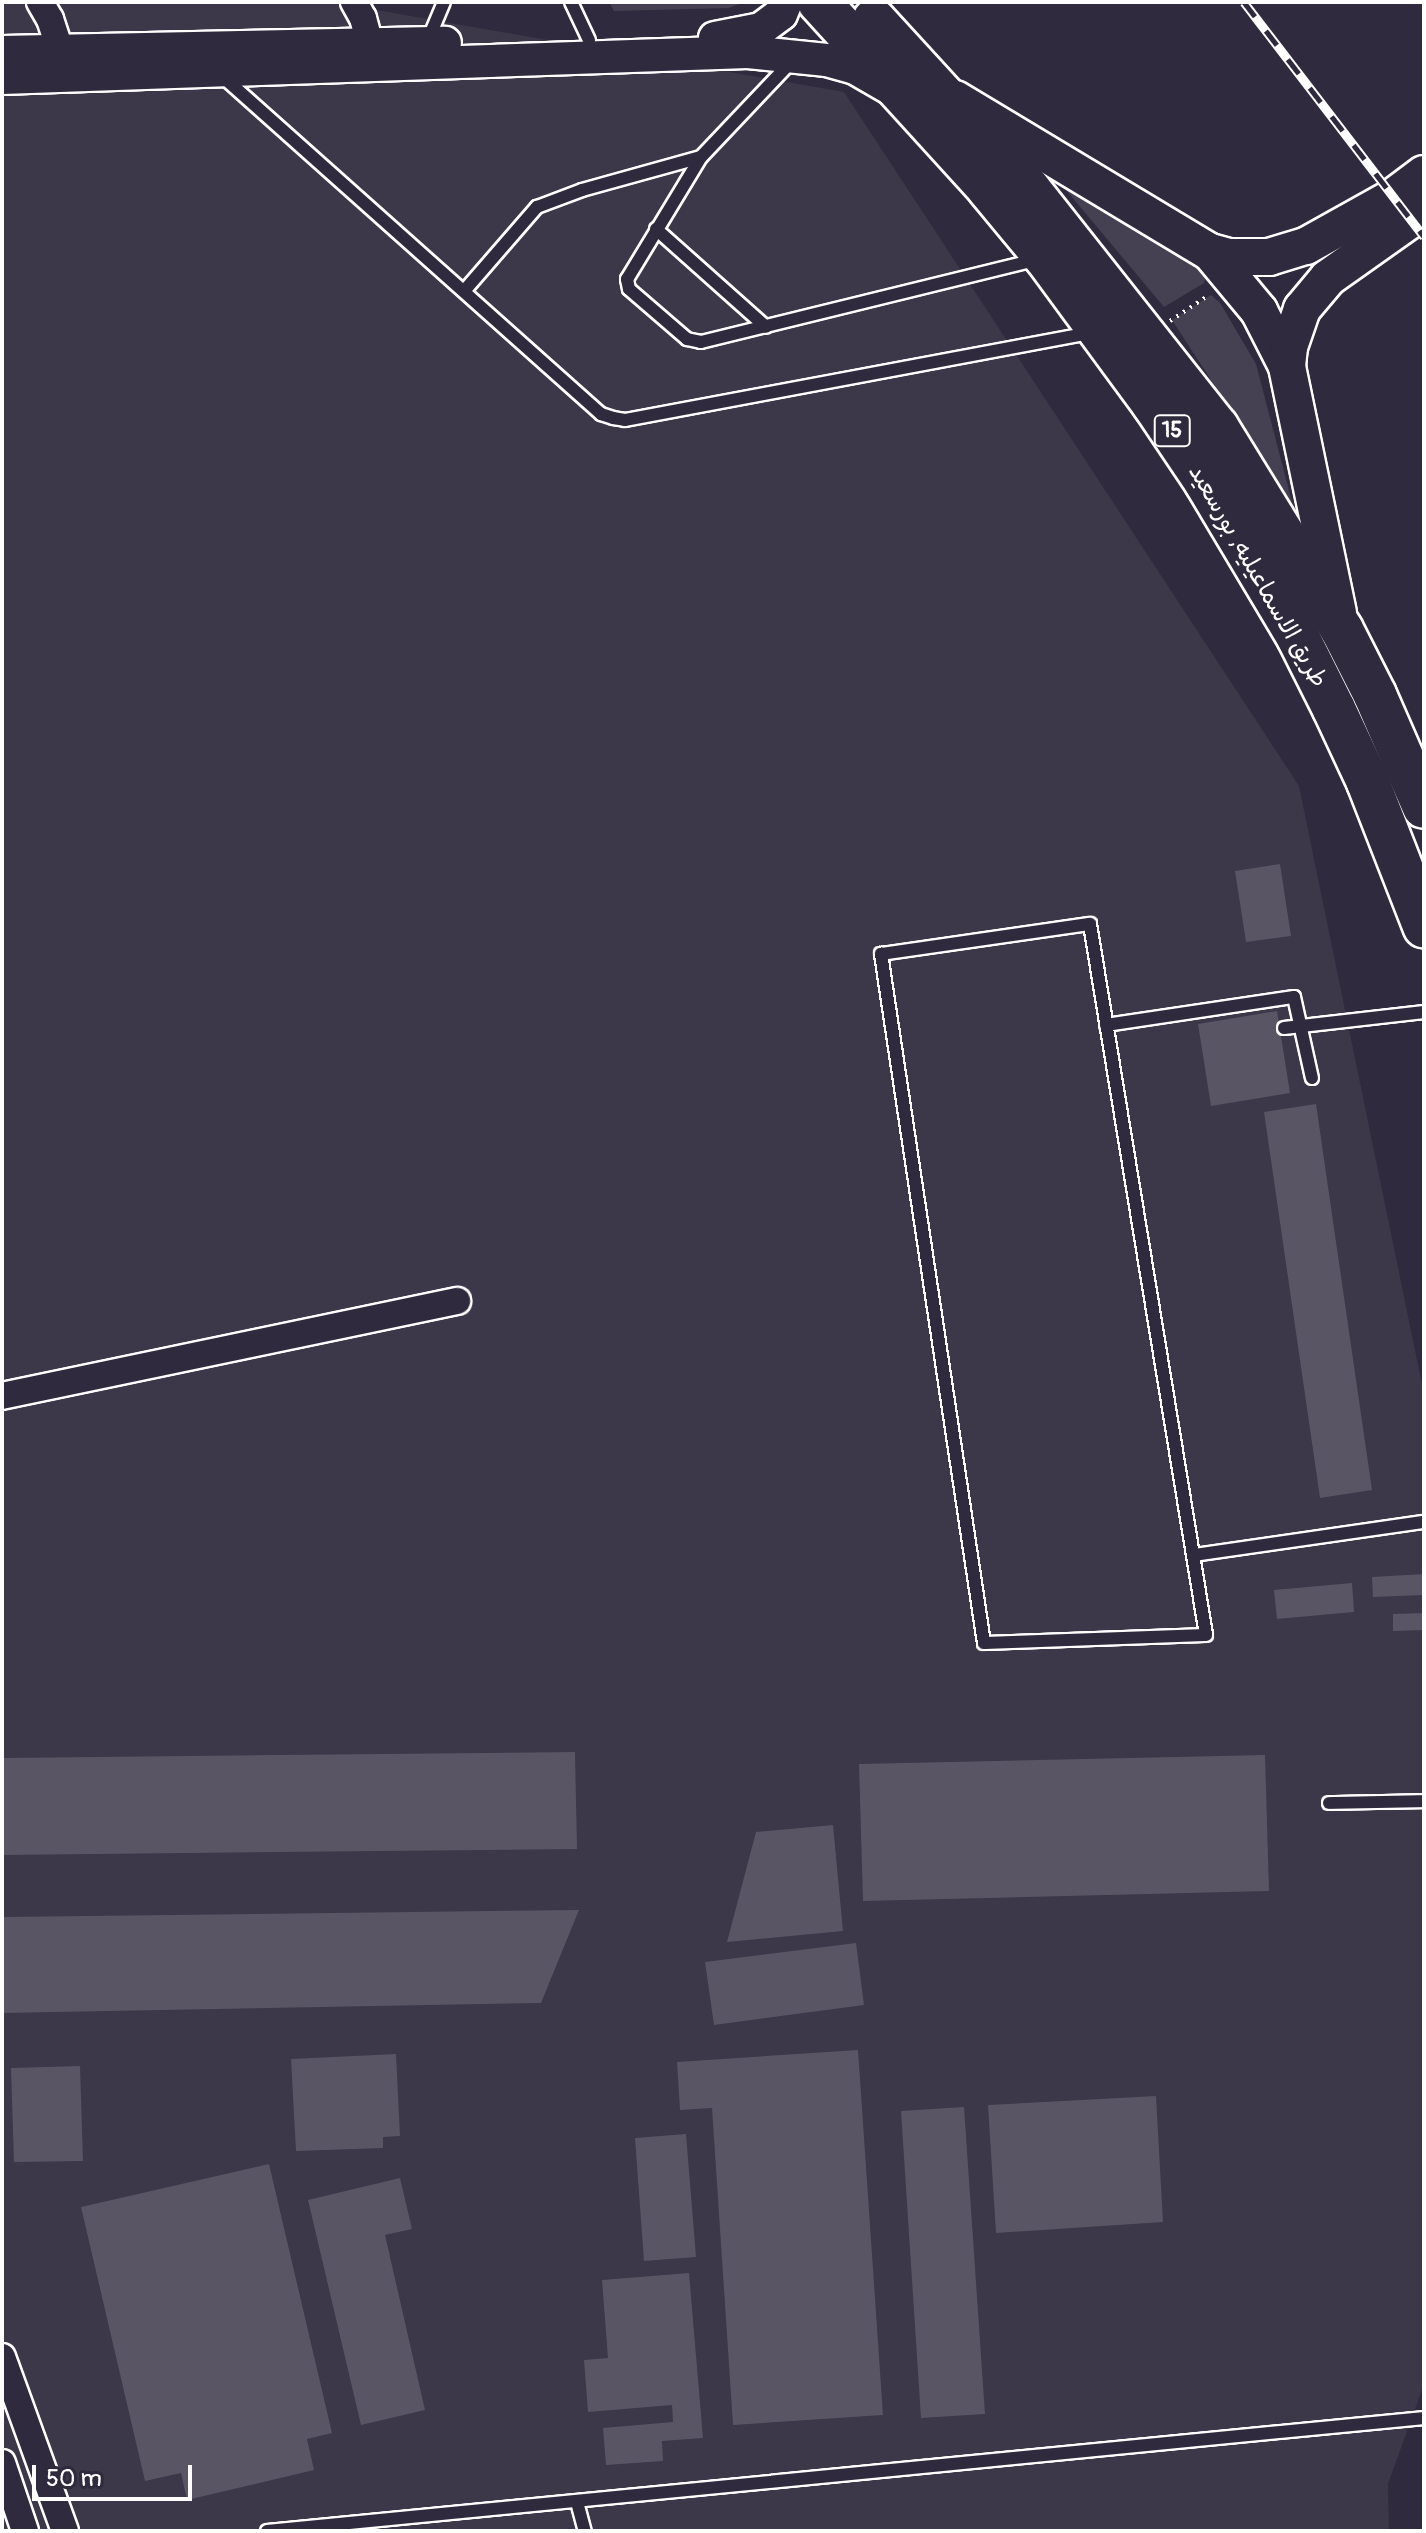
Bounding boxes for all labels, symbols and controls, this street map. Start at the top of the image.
road number: 15 [1152,413,1192,449]
street label: طريق الاسماعيليه, بورسعيد [1182,459,1334,693]
scale bar [36,2449,196,2499]
text: 50 m [46,2464,102,2493]

